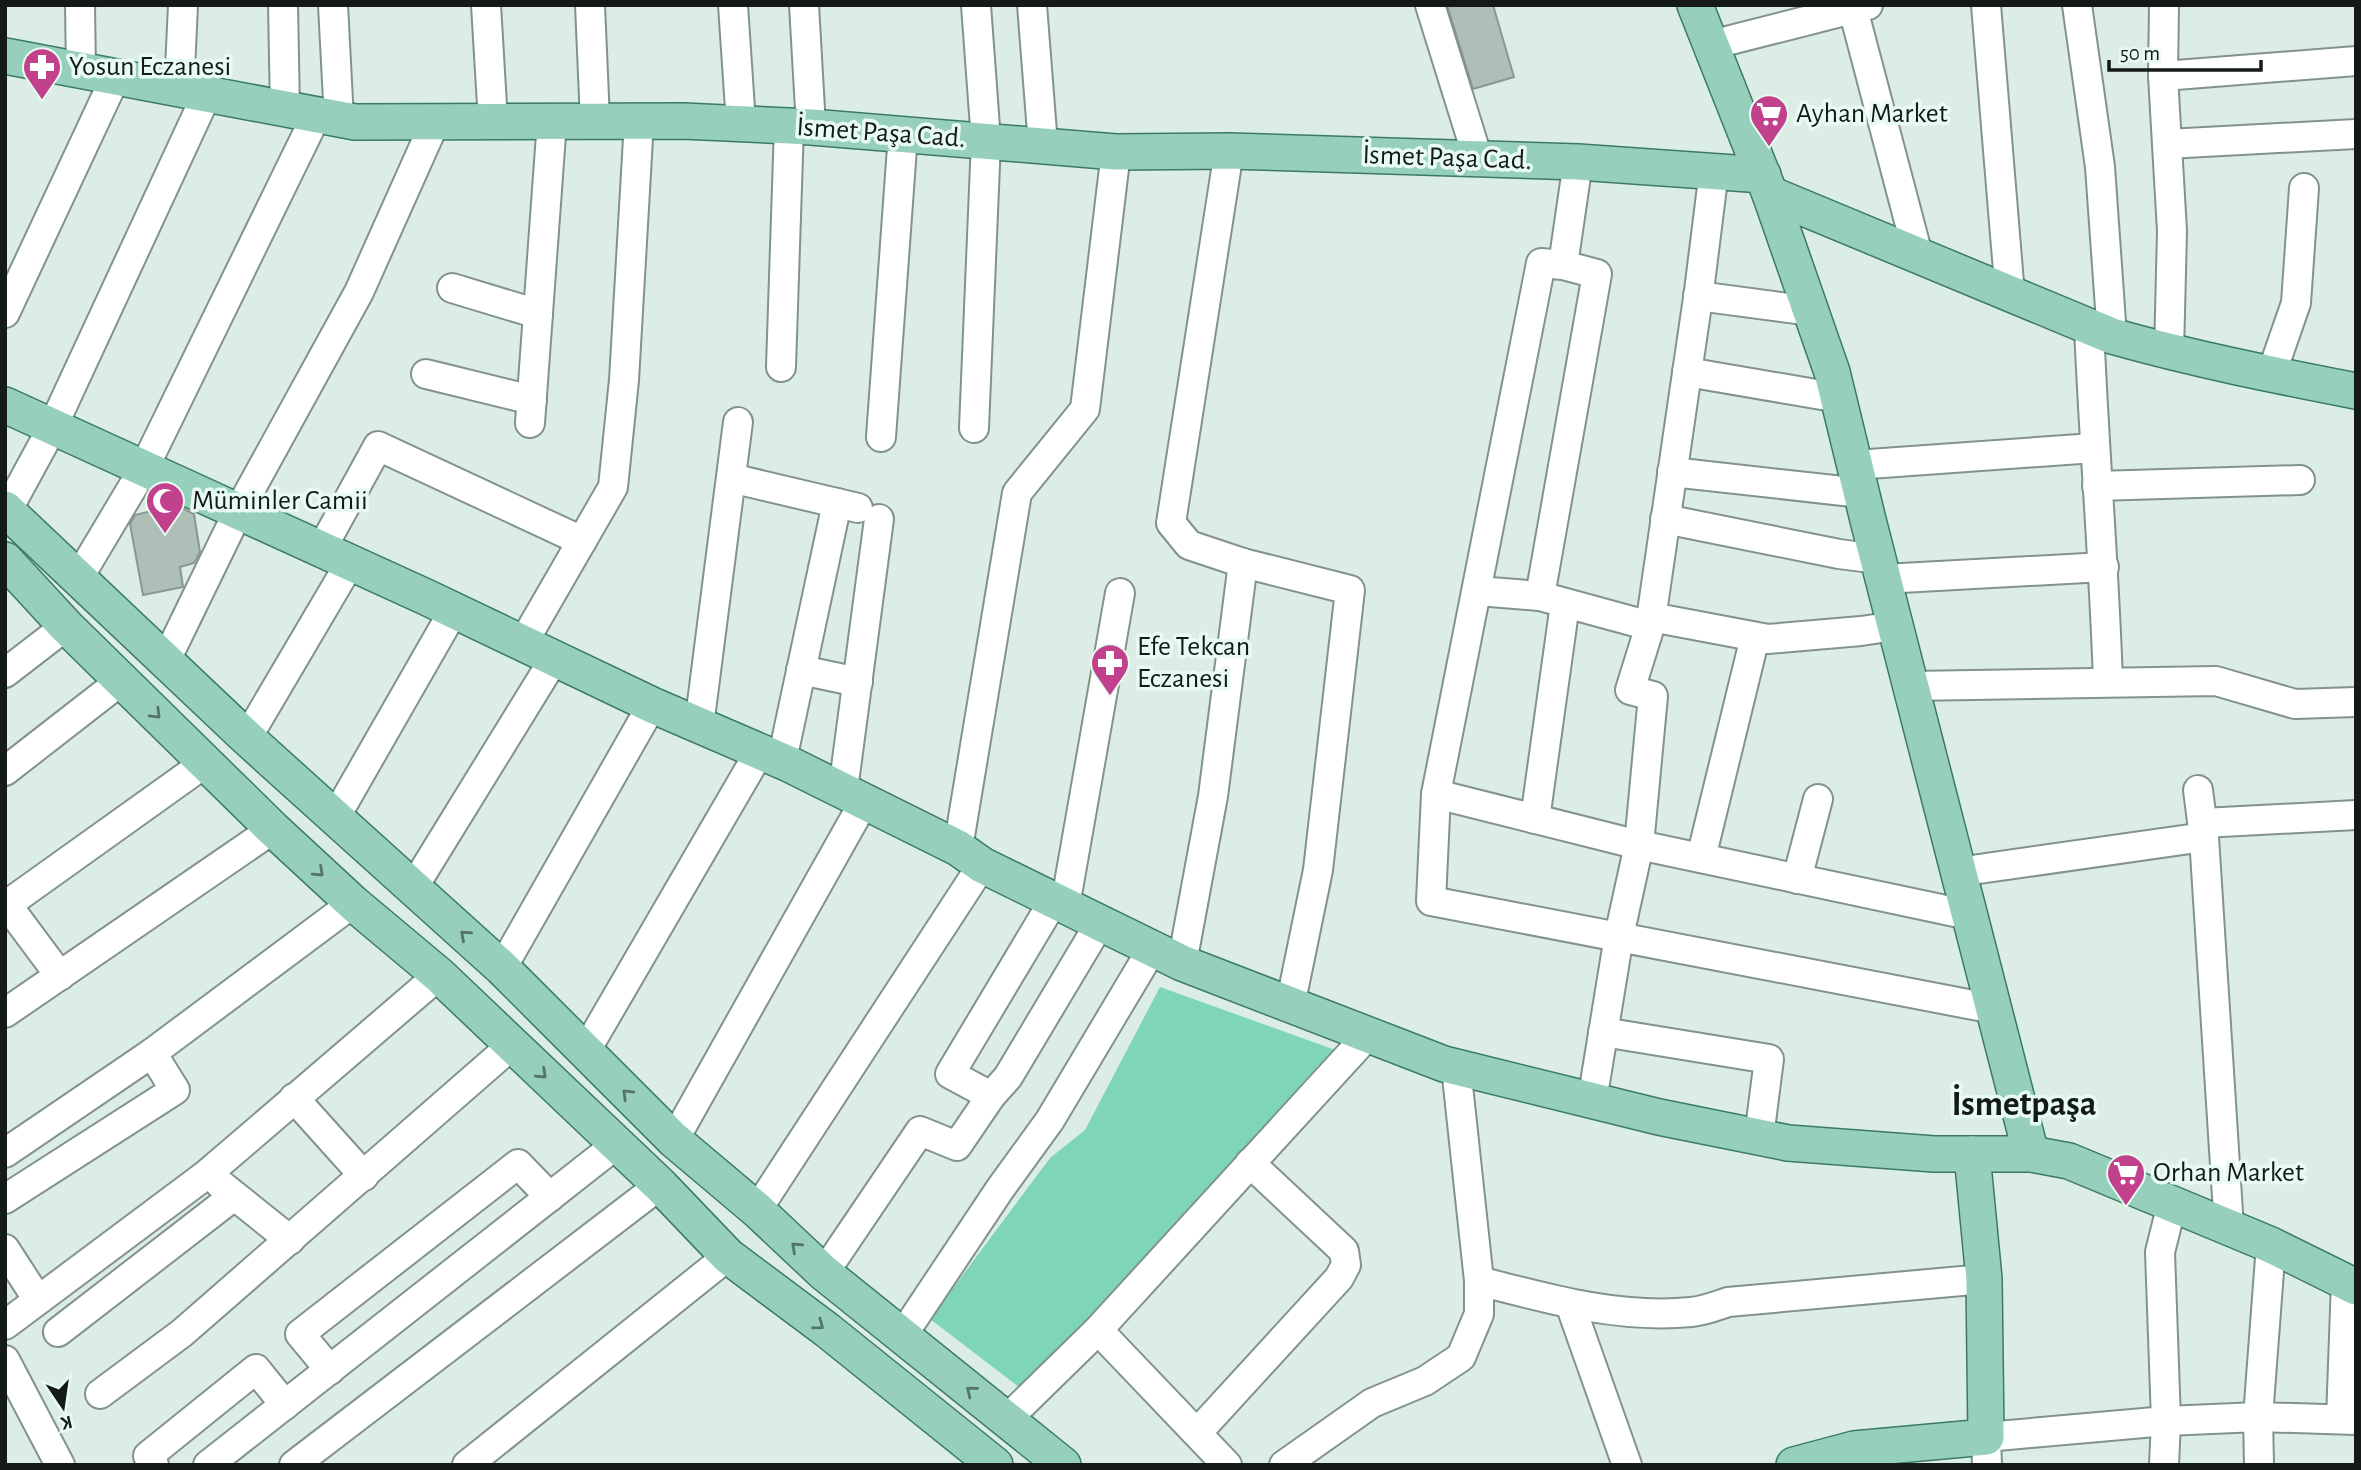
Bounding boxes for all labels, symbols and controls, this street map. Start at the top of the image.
scale bar [2109,28,2261,72]
text: 50 m [2120,43,2160,64]
pharmacy icon: Yosun Eczanesi [21,46,63,101]
place label: Yosun Eczanesi [69,53,231,81]
supermarket icon: Ayhan Market [1748,93,1790,148]
place label: Ayhan Market [1796,100,1948,128]
street label: İsmet Paşa Cad. [796,111,967,153]
street label: İsmet Paşa Cad. [1362,139,1532,175]
mosque icon: Müminler Camii [144,480,186,535]
place label: Müminler Camii [192,487,368,515]
place label: Efe Tekcan Eczanesi [1137,633,1250,693]
pharmacy icon: Efe Tekcan Eczanesi [1089,642,1131,697]
one-way arrow [148,705,161,718]
one-way arrow [311,864,324,876]
one-way arrow [460,930,473,943]
one-way arrow [534,1066,547,1079]
district label: İsmetpaşa [1951,1083,2097,1122]
one-way arrow [623,1089,636,1102]
supermarket icon: Orhan Market [2105,1152,2147,1207]
place label: Orhan Market [2153,1159,2304,1187]
one-way arrow [791,1242,804,1255]
one-way arrow [812,1316,824,1329]
north arrow [28,1372,98,1442]
one-way arrow [967,1387,979,1400]
text: K [58,1412,74,1433]

